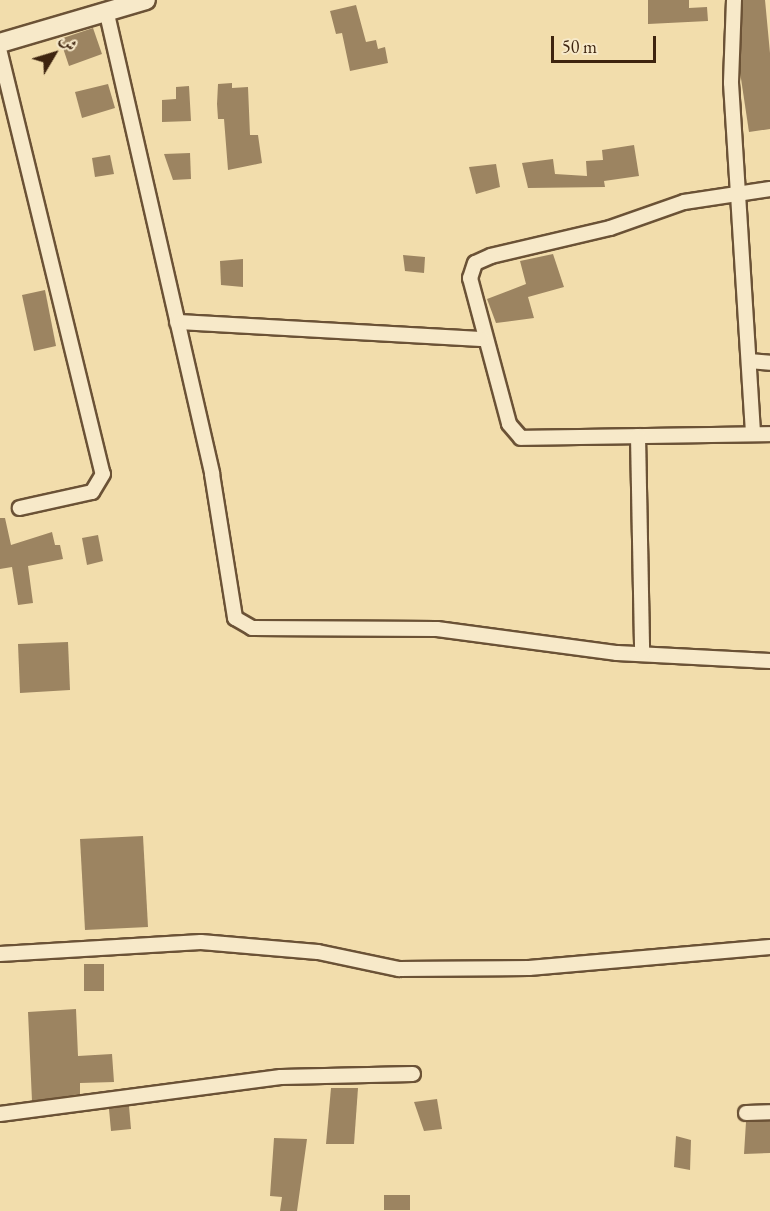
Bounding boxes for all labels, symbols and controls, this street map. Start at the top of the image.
north arrow [24,24,84,84]
scale bar [554,24,659,62]
text: ش [55,30,82,55]
text: 50 m [562,35,597,58]

